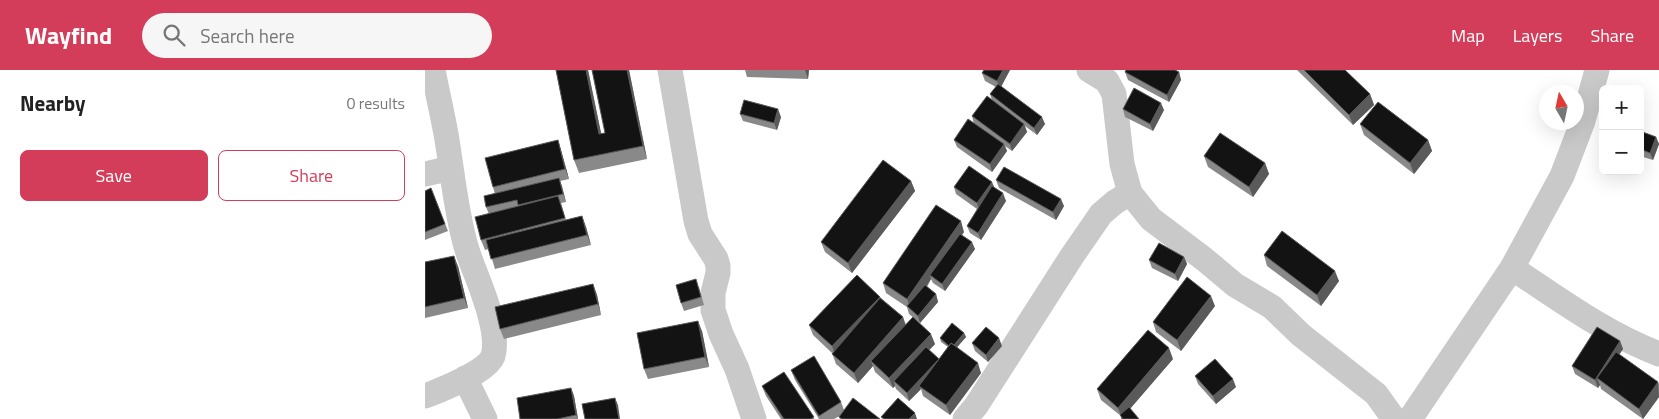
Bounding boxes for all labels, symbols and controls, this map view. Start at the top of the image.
search box [142,13,492,58]
text: Wayfind [25,17,112,53]
icon: search [160,21,188,49]
text: Search here [200,21,295,50]
text: Map [1451,22,1485,49]
text: Layers [1513,22,1562,49]
text: Share [1590,22,1634,49]
north arrow [1539,85,1584,130]
map controls [1599,85,1644,175]
button: + [1599,85,1644,130]
text: Nearby [20,87,85,119]
text: 0 results [346,91,405,115]
button: − [1599,130,1644,175]
button: Save [20,150,208,201]
button: Share [218,150,405,201]

